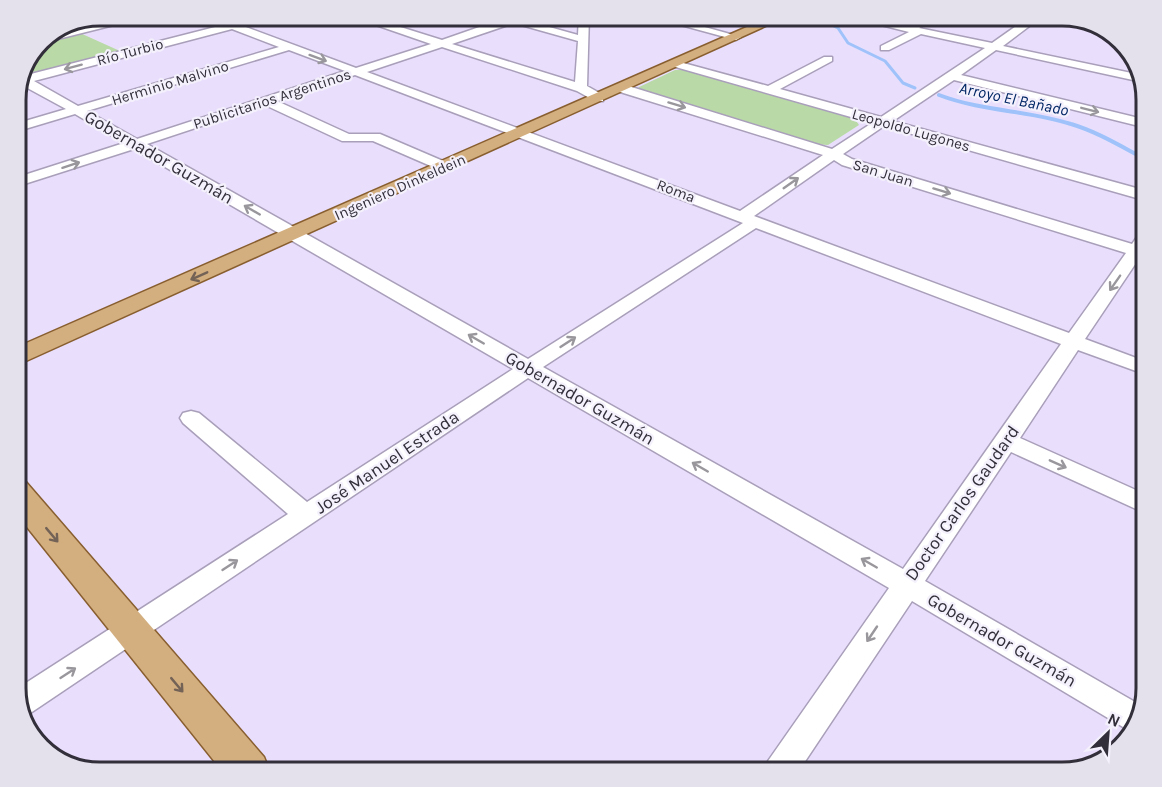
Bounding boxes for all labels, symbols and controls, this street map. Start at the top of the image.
street label: Río Turbio [95,35,165,69]
one-way arrow [309,53,327,64]
street label: Herminio Malvino [109,57,231,109]
one-way arrow [64,62,83,74]
street label: Publicitarios Argentinos [191,65,353,133]
water label: Arroyo El Bañado [958,78,1070,120]
one-way arrow [667,101,686,112]
street label: Gobernador Guzmán [81,105,237,209]
street label: Leopoldo Lugones [850,105,972,155]
one-way arrow [1080,105,1099,117]
street label: Ingeniero Dinkeldein [332,150,468,224]
street label: San Juan [851,155,915,191]
one-way arrow [61,159,80,170]
street label: Roma [654,175,698,207]
one-way arrow [783,176,799,189]
one-way arrow [932,186,951,197]
one-way arrow [244,204,261,216]
one-way arrow [191,271,209,283]
one-way arrow [1109,275,1121,291]
one-way arrow [468,332,485,344]
one-way arrow [559,336,576,348]
street label: Gobernador Guzmán [502,346,658,450]
street label: José Manuel Estrada [311,406,463,518]
street label: Doctor Carlos Gaudard [900,421,1024,585]
one-way arrow [1049,459,1067,471]
one-way arrow [692,460,709,472]
one-way arrow [46,527,59,543]
one-way arrow [861,557,878,569]
one-way arrow [221,559,238,571]
street label: Gobernador Guzmán [924,588,1080,692]
one-way arrow [866,625,879,642]
one-way arrow [59,666,76,679]
one-way arrow [170,677,184,692]
north arrow [1078,703,1138,763]
text: N [1105,709,1123,731]

